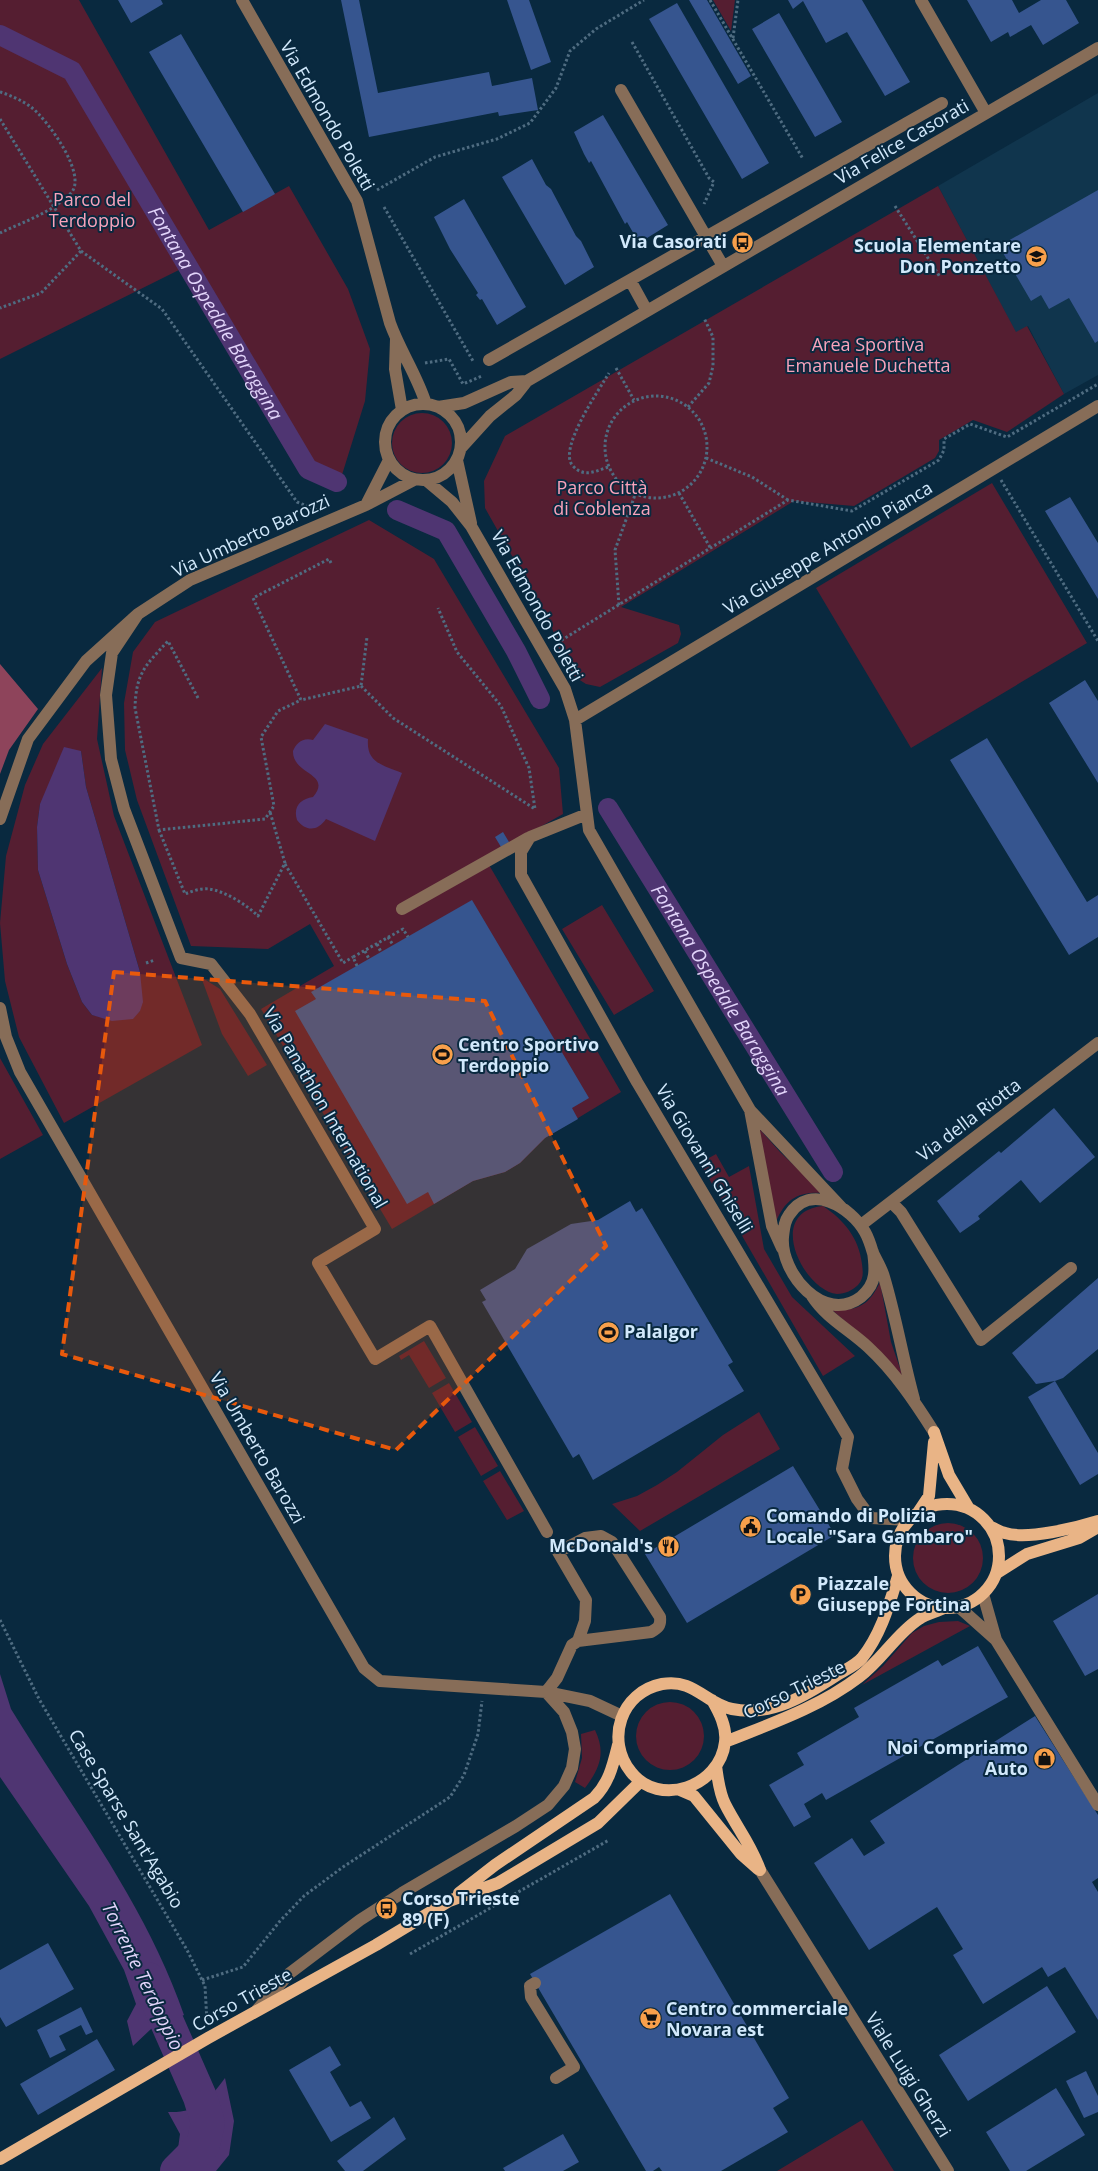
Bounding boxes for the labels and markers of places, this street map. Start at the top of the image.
place label: Via Casorati [619,229,727,253]
bus stop icon: Via Casorati [731,230,755,254]
place label: Scuola Elementare Don Ponzetto [854,233,1021,278]
school or university icon: Scuola Elementare Don Ponzetto [1025,244,1049,268]
place label: Centro Sportivo Terdoppio [458,1032,599,1077]
sports icon: Centro Sportivo Terdoppio [430,1043,454,1067]
place label: PalaIgor [624,1319,698,1343]
sports icon: PalaIgor [596,1320,620,1344]
place label: Comando di Polizia Locale "Sara Gambaro" [766,1503,973,1548]
public building icon: Comando di Polizia Locale "Sara Gambaro" [738,1514,762,1538]
place label: McDonald's [549,1533,653,1557]
restaurant icon: McDonald's [657,1534,681,1558]
place label: Piazzale Giuseppe Fortina [817,1571,970,1616]
parking icon: Piazzale Giuseppe Fortina [789,1582,813,1606]
place label: Noi Compriamo Auto [887,1735,1028,1780]
shop icon: Noi Compriamo Auto [1032,1746,1056,1770]
place label: Corso Trieste 89 (F) [402,1886,520,1931]
bus stop icon: Corso Trieste 89 (F) [374,1897,398,1921]
place label: Centro commerciale Novara est [666,1996,848,2041]
supermarket icon: Centro commerciale Novara est [638,2007,662,2031]

